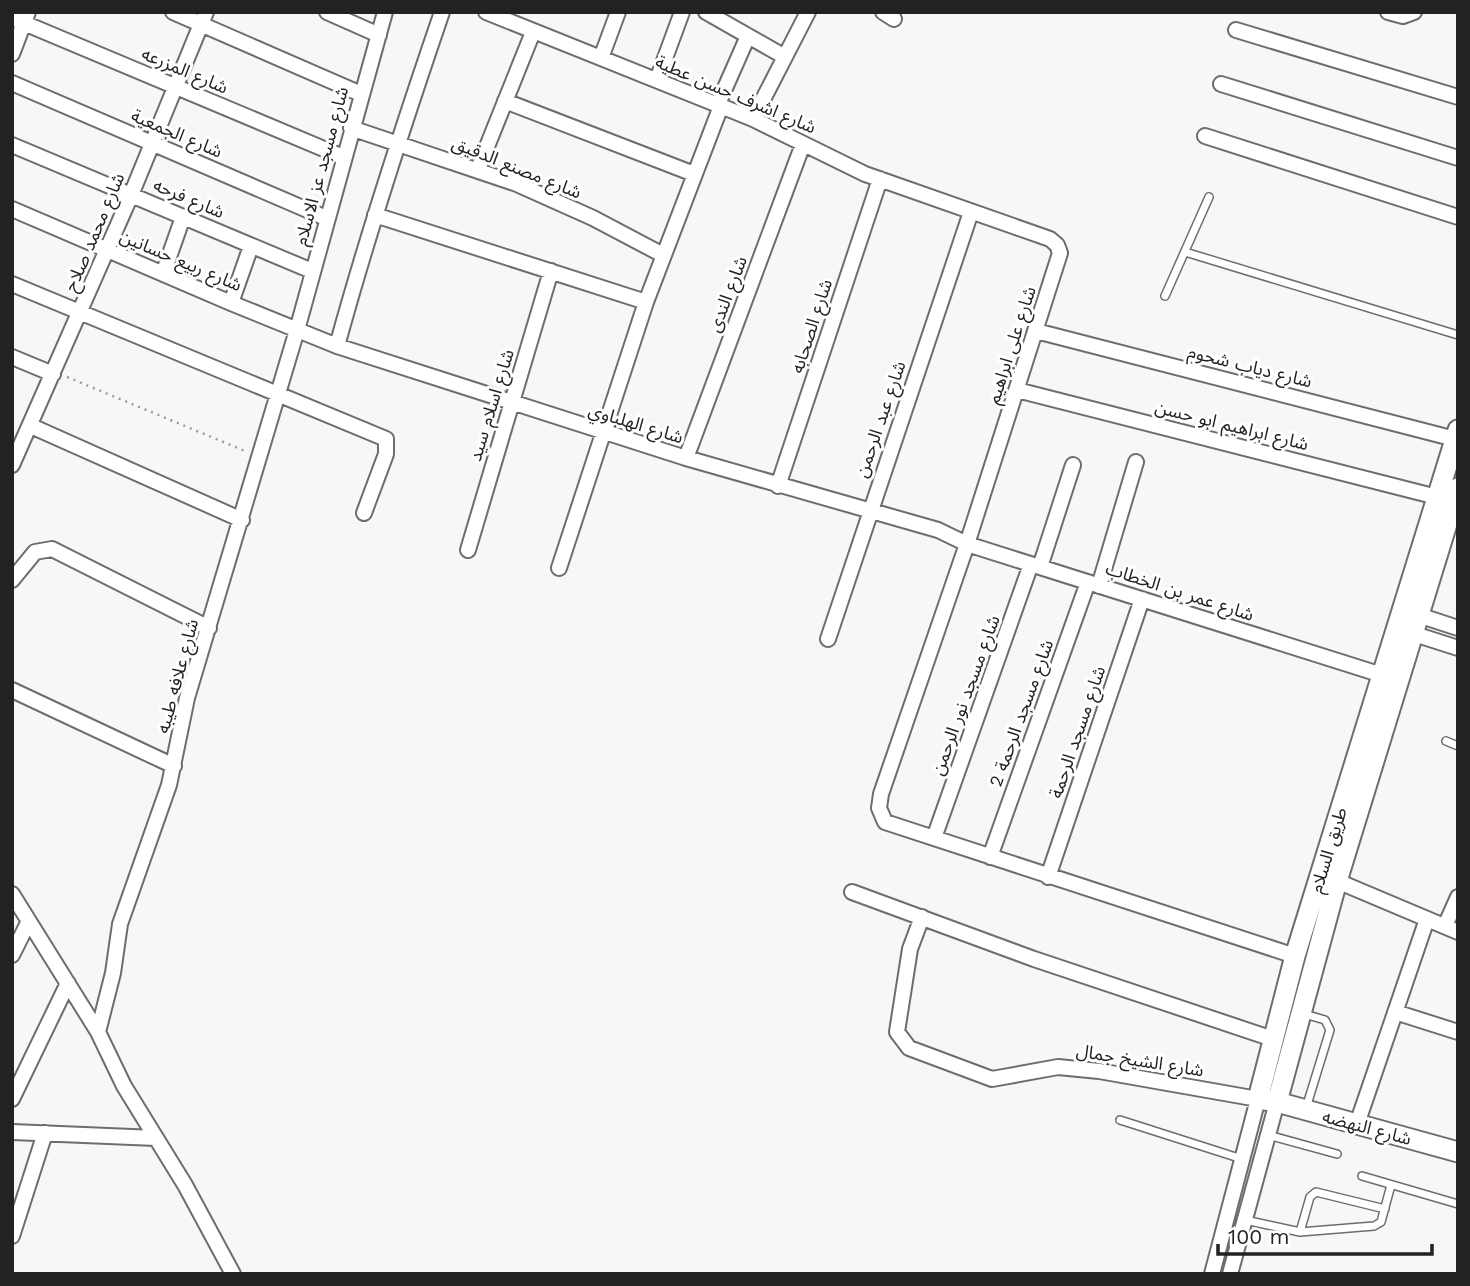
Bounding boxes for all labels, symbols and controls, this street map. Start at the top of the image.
street label: شارع المزرعه [137,42,231,101]
street label: شارع اشرف حسن عطية [651,51,820,141]
street label: شارع مسجد عز الاسلام [290,84,356,249]
street label: شارع الجمعية [127,104,226,165]
street label: شارع مصنع الدقيق [448,132,585,206]
street label: شارع محمد صلاح [60,170,132,296]
street label: شارع فرحه [149,174,228,226]
street label: شارع ربيع حسانين [115,225,245,299]
street label: شارع الندى [703,253,755,336]
street label: شارع الصحابه [786,276,840,377]
street label: شارع على ابراهيم [982,284,1044,408]
street label: شارع دياب شحوم [1185,340,1314,395]
street label: شارع اسلام سيد [464,347,522,465]
street label: شارع عبد الرحمن [850,358,914,481]
street label: شارع ابراهيم ابو حسن [1152,396,1311,458]
street label: شارع الهلباوي [585,399,686,451]
street label: شارع عمر بن الخطاب [1102,557,1257,629]
street label: شارع مسجد نور الرحمن [926,612,1007,779]
street label: شارع علافه طيبه [152,616,206,737]
street label: شارع مسجد الرحمة 2 [985,637,1061,791]
street label: شارع مسجد الرحمة [1045,663,1113,802]
street label: طريق السلام [1305,805,1355,897]
street label: شارع الشيخ جمال [1074,1040,1205,1084]
street label: شارع النهضه [1319,1105,1414,1153]
scale bar [1218,1212,1432,1256]
text: 100 m [1228,1224,1290,1249]

